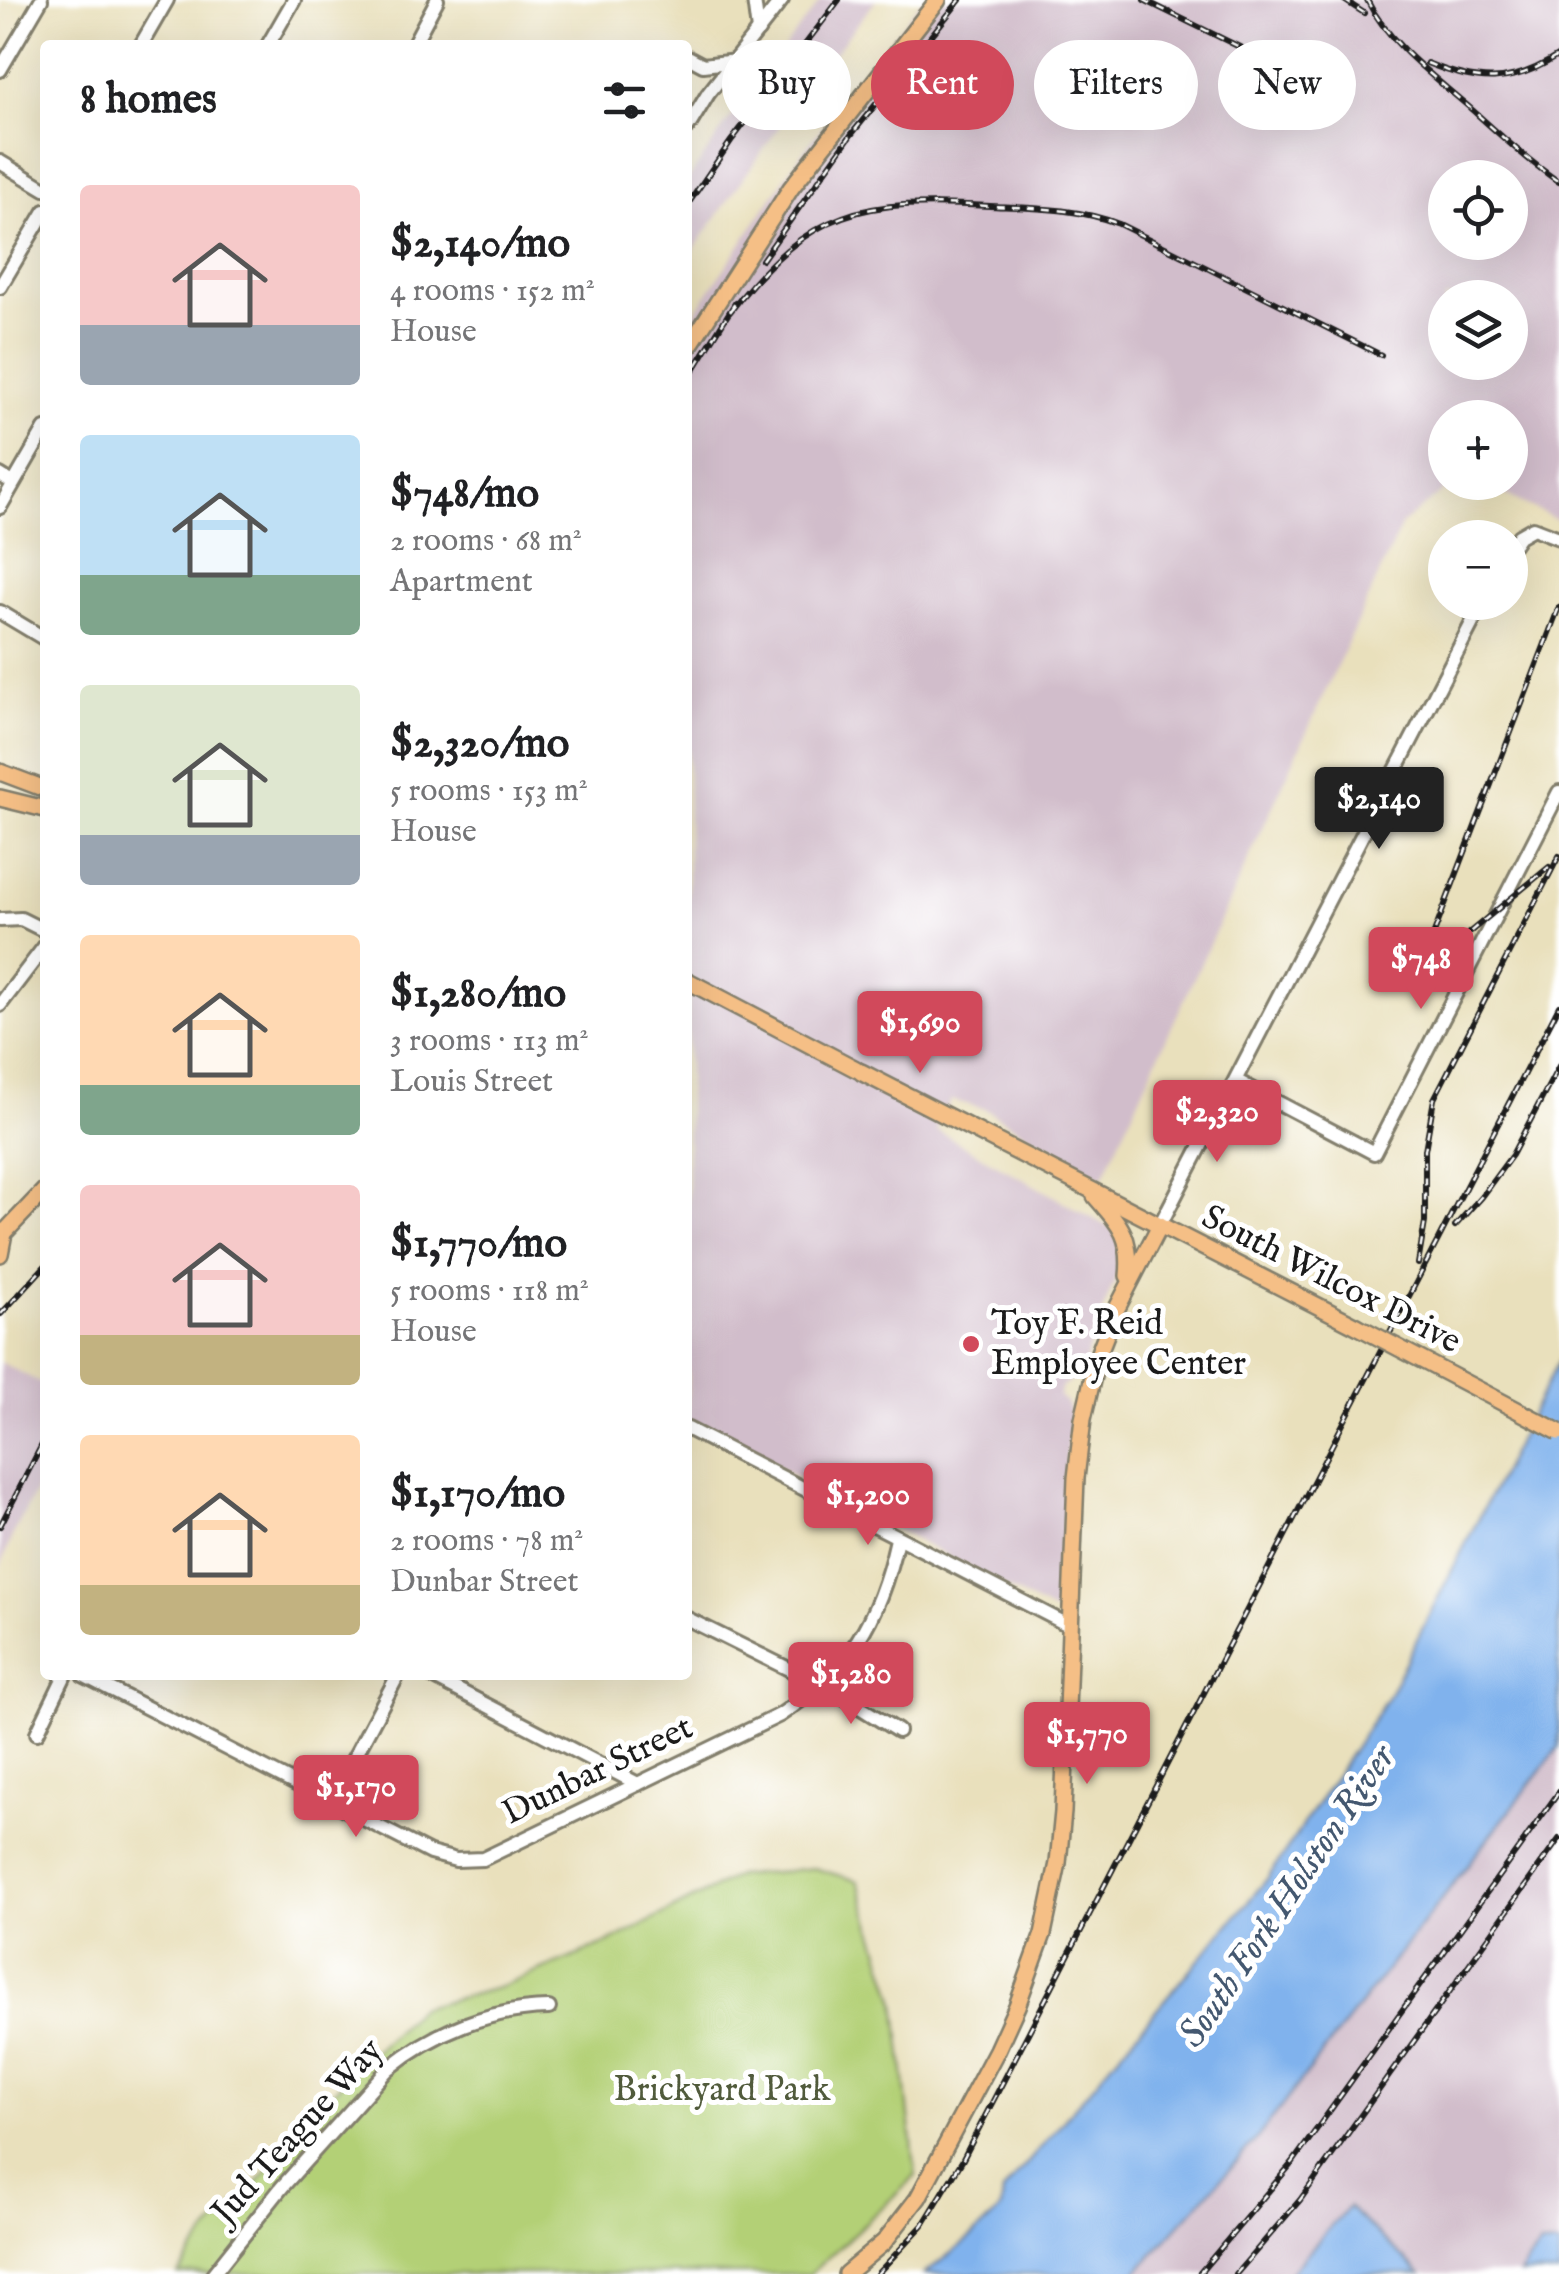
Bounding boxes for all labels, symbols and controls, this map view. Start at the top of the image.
chip: Buy [722,40,851,130]
chip: Rent [871,40,1014,130]
chip: Filters [1034,40,1198,130]
chip: New [1218,40,1356,130]
icon: filters [597,73,652,128]
text: 8 homes [80,74,217,127]
map controls [1428,160,1528,620]
button: locate [1428,160,1528,260]
text: $2,140/mo [390,218,570,271]
icon: home [160,225,280,345]
text: 4 rooms · 152 m² [390,271,595,312]
button: layers [1428,280,1528,380]
text: House [390,312,477,353]
button: + [1428,400,1528,500]
text: $748/mo [390,468,539,521]
icon: home [160,475,280,595]
button: − [1428,520,1528,620]
text: 2 rooms · 68 m² [390,521,582,562]
text: Apartment [390,562,533,603]
text: $2,320/mo [390,718,569,771]
icon: home [160,725,280,845]
pin: $2,140 [1298,767,1460,852]
text: 5 rooms · 153 m² [390,771,588,812]
text: $2,140 [1337,779,1421,820]
text: House [390,812,477,853]
pin: $748 [1362,927,1480,1012]
text: $748 [1391,939,1451,980]
text: $1,280/mo [390,968,566,1021]
icon: home [160,975,280,1095]
pin: $1,690 [839,991,1001,1076]
text: $1,690 [879,1003,961,1044]
text: 3 rooms · 113 m² [390,1021,589,1062]
text: Louis Street [390,1062,553,1103]
pin: $2,320 [1136,1080,1298,1165]
text: $2,320 [1175,1092,1259,1133]
street label: South Wilcox Drive [1194,1195,1468,1365]
text: $1,770/mo [390,1218,567,1271]
icon: home [160,1225,280,1345]
text: 5 rooms · 118 m² [390,1271,589,1312]
place label: Toy F. Reid Employee Center [991,1302,1246,1387]
text: House [390,1312,477,1353]
marker: Toy F. Reid Employee Center [960,1333,982,1355]
pin: $1,200 [787,1463,949,1548]
text: $1,170/mo [390,1468,565,1521]
icon: home [160,1475,280,1595]
text: $1,200 [826,1475,910,1516]
text: 2 rooms · 78 m² [390,1521,583,1562]
text: Dunbar Street [390,1562,578,1603]
pin: $1,280 [770,1642,932,1727]
text: $1,280 [810,1654,892,1695]
pin: $1,770 [1006,1702,1168,1787]
street label: Dunbar Street [496,1706,700,1836]
text: $1,770 [1046,1714,1128,1755]
water label: South Fork Holston River [1169,1735,1408,2057]
pin: $1,170 [275,1755,437,1840]
text: $1,170 [316,1767,396,1808]
street label: Jud Teague Way [200,2029,394,2238]
park label: Brickyard Park [614,2068,831,2113]

